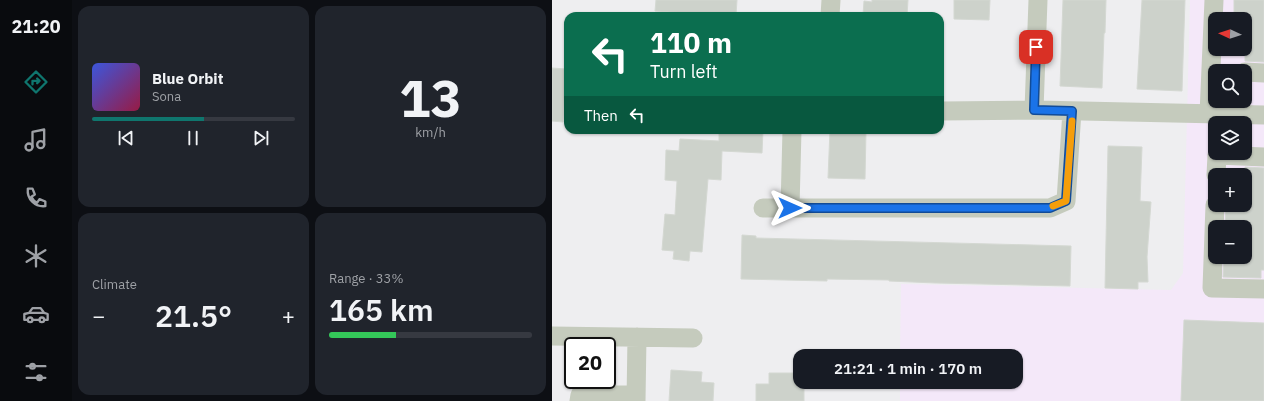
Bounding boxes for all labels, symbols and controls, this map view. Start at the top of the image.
north arrow [1208,12,1252,56]
map controls [1208,12,1252,264]
text: 21:20 [11,15,61,38]
text: 110 m [650,24,732,61]
icon: left [584,28,636,80]
pin [1019,30,1053,64]
icon: arrive [1025,36,1047,58]
text: Turn left [650,60,718,83]
text: 13 [399,64,462,131]
button: search [1208,64,1252,108]
icon: directions [22,68,50,96]
text: Blue Orbit [152,69,223,88]
text: Sona [152,88,181,105]
icon: left [626,104,648,126]
text: Then [584,106,618,125]
button: layers [1208,116,1252,160]
text: km/h [415,124,446,141]
icon: music [22,126,50,154]
icon: previous [115,127,137,149]
icon: pause [182,127,204,149]
icon: next [250,127,272,149]
button: + [1208,168,1252,212]
icon: phone [22,184,50,212]
position arrow [769,187,811,229]
button: − [1208,220,1252,264]
icon: climate [22,242,50,270]
text: Range · 33% [329,270,403,287]
text: Climate [92,276,137,293]
text: 165 km [329,290,434,329]
text: 21.5° [155,296,232,335]
icon: car [22,300,50,328]
text: − [92,301,105,330]
text: + [282,301,295,330]
speed limit sign: 20 [564,337,616,389]
icon: filters [22,358,50,386]
text: 21:21 · 1 min · 170 m [834,359,982,378]

